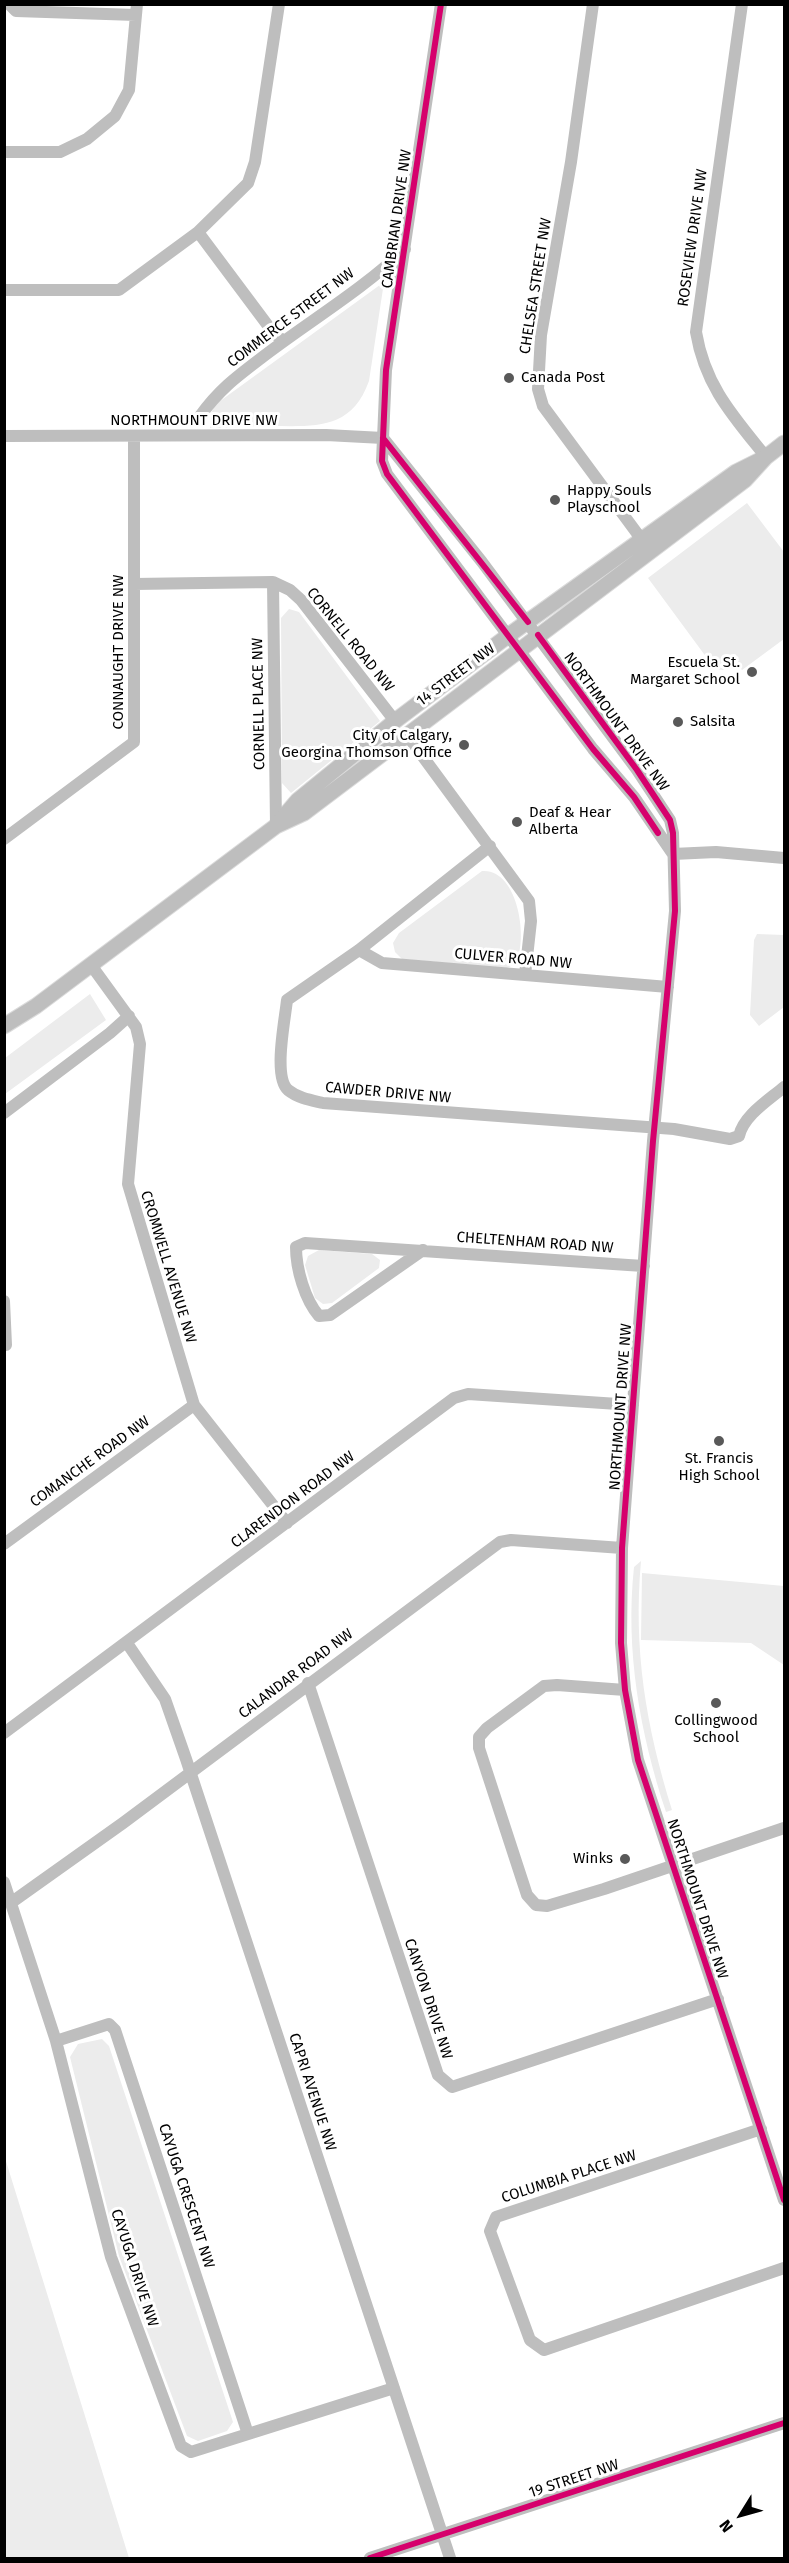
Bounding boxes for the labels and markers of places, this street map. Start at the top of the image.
place label: Canada Post [521,369,605,387]
marker: Canada Post [502,371,516,385]
place label: Happy Souls Playschool [567,482,652,517]
marker: Happy Souls Playschool [548,493,562,507]
place label: Escuela St. Margaret School [630,654,740,689]
marker: Escuela St. Margaret School [745,665,759,679]
place label: Salsita [690,713,735,731]
marker: Salsita [671,715,685,729]
place label: City of Calgary, Georgina Thomson Office [281,727,452,762]
marker: City of Calgary, Georgina Thomson Office [457,738,471,752]
place label: Deaf & Hear Alberta [529,804,611,839]
marker: Deaf & Hear Alberta [510,815,524,829]
marker: St. Francis High School [712,1434,726,1448]
place label: St. Francis High School [678,1450,760,1485]
marker: Collingwood School [709,1696,723,1710]
place label: Collingwood School [674,1712,758,1747]
place label: Winks [573,1850,613,1868]
marker: Winks [618,1852,632,1866]

